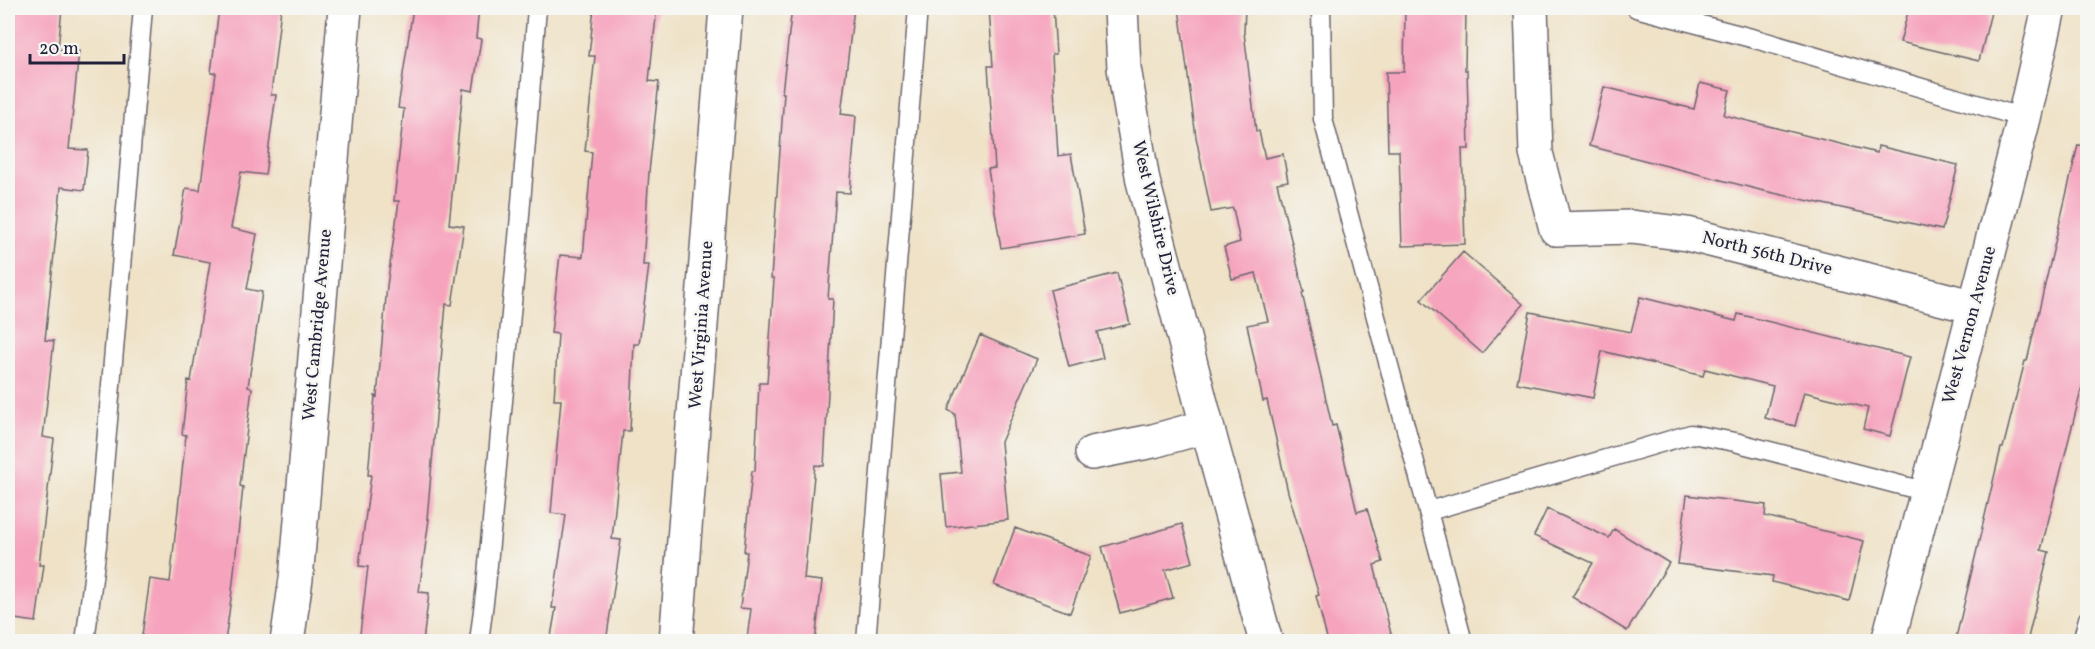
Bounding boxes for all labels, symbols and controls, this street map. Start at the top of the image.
scale bar [30,27,124,65]
text: 20 m [39,37,79,62]
street label: West Wilshire Drive [1125,138,1185,298]
street label: North 56th Drive [1699,226,1835,282]
street label: West Cambridge Avenue [297,228,339,422]
street label: West Virginia Avenue [684,240,720,410]
street label: West Vernon Avenue [1937,243,2003,407]

